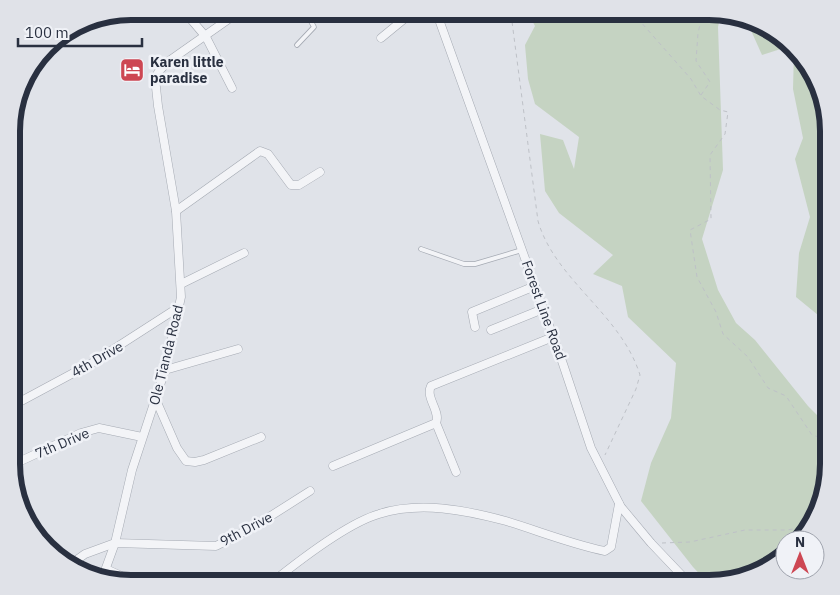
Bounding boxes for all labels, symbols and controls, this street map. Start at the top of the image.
scale bar [18,15,141,47]
text: 100 m [25,23,69,42]
place label: Karen little paradise [150,53,224,87]
hotel icon: Karen little paradise [119,57,145,83]
street label: Forest Line Road [518,258,570,362]
street label: Ole Tianda Road [145,303,187,407]
street label: 4th Drive [68,337,126,381]
street label: 7th Drive [32,423,92,462]
street label: 9th Drive [217,508,276,550]
north arrow [775,530,825,580]
text: N [795,533,805,551]

